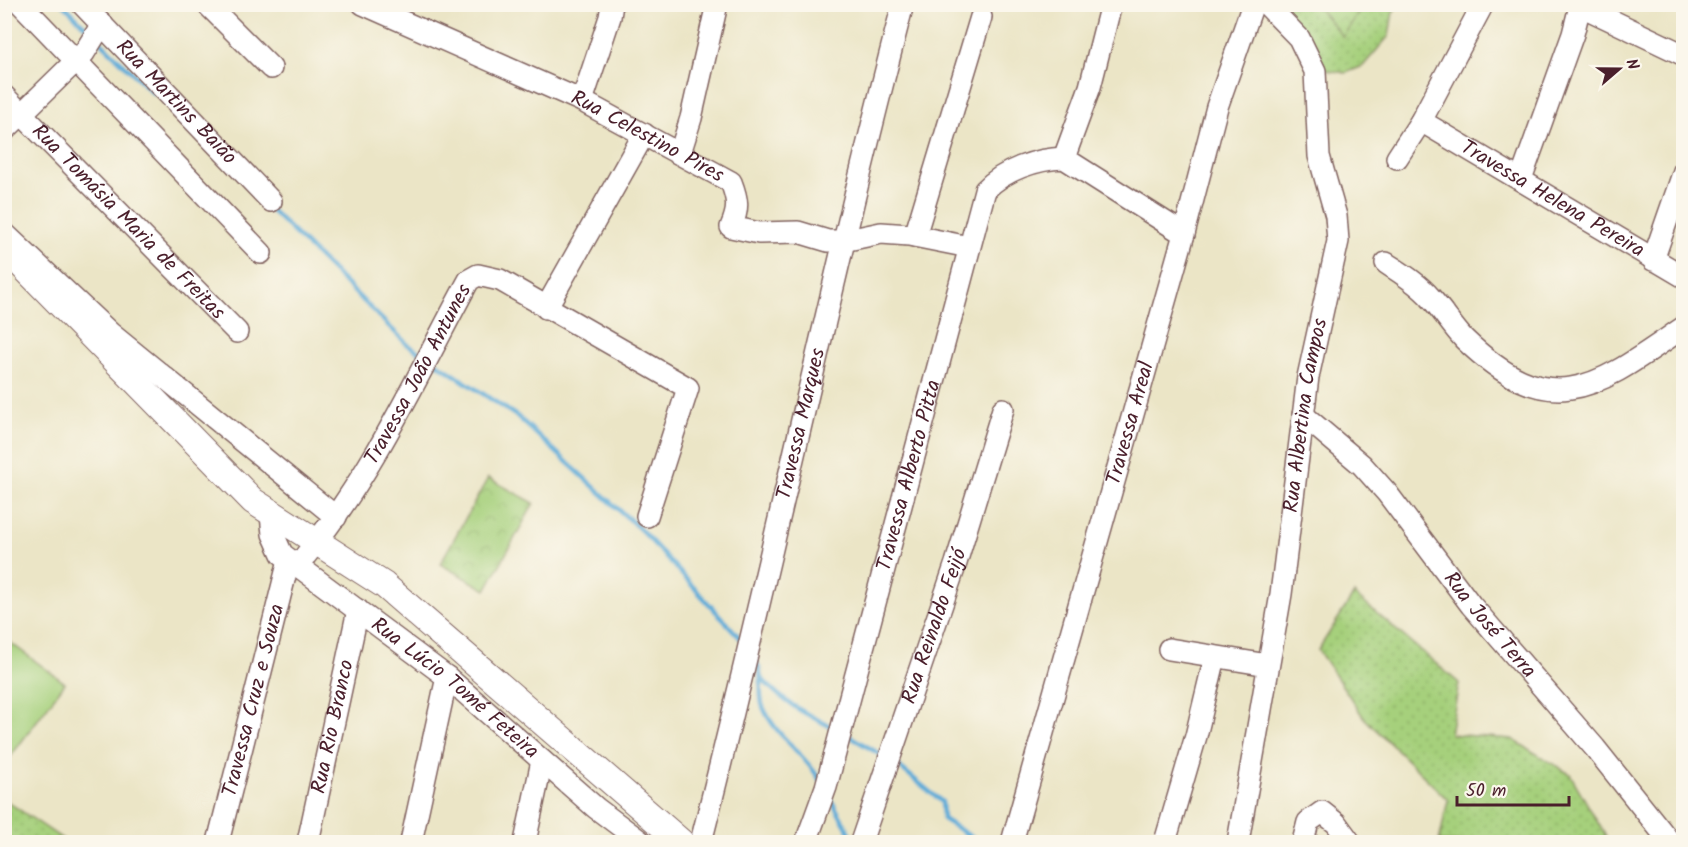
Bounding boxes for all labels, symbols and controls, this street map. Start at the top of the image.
street label: Rua Martins Baião [108,32,245,173]
north arrow [1589,39,1649,99]
text: N [1618,55,1645,73]
street label: Rua Celestino Pires [566,82,730,192]
street label: Rua Tomásia Maria de Freitas [24,116,233,328]
street label: Travessa Helena Pereira [1454,131,1651,267]
street label: Travessa João Antunes [356,278,481,471]
street label: Rua Albertina Campos [1275,315,1337,515]
street label: Travessa Marques [768,345,835,503]
street label: Travessa Areal [1097,358,1164,489]
street label: Travessa Alberto Pitta [868,376,950,575]
street label: Rua Reinaldo Feijó [893,543,976,708]
street label: Rua José Terra [1435,564,1544,686]
street label: Travessa Cruz e Souza [214,601,294,800]
street label: Rua Lúcio Tomé Feteira [364,609,546,767]
street label: Rua Rio Branco [302,657,363,797]
scale bar [1457,769,1570,807]
text: 50 m [1466,777,1506,806]

